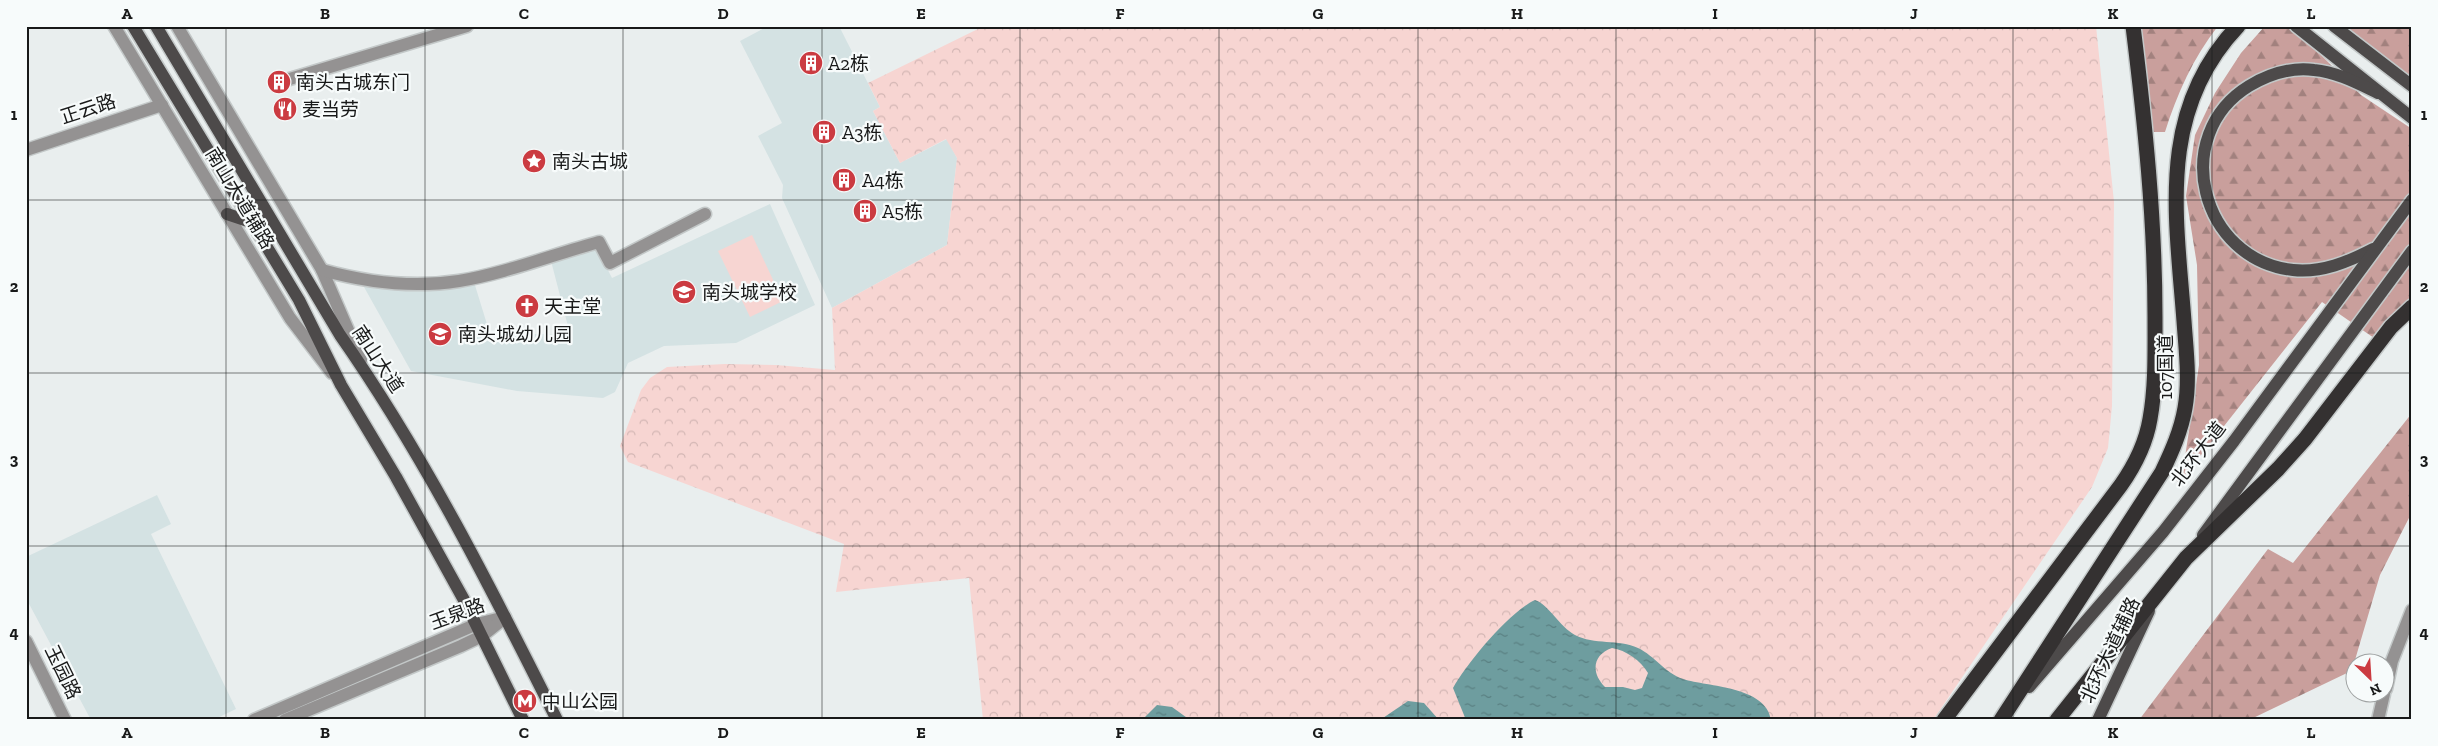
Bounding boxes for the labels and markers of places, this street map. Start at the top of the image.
building icon: A2栋 [798,50,824,76]
place label: A2栋 [828,52,869,75]
building icon: 南头古城东门 [266,69,292,95]
place label: 南头古城东门 [296,71,410,94]
restaurant icon: 麦当劳 [272,96,298,122]
place label: 麦当劳 [302,98,359,121]
building icon: A3栋 [811,119,837,145]
place label: A3栋 [842,121,883,144]
place icon: 南头古城 [521,148,547,174]
place label: 南头古城 [552,150,628,173]
building icon: A4栋 [831,167,857,193]
place label: A4栋 [862,169,904,192]
building icon: A5栋 [852,198,878,224]
place label: A5栋 [882,200,923,223]
school or university icon: 南头城学校 [671,279,697,305]
place label: 南头城学校 [702,281,797,304]
church icon: 天主堂 [514,293,540,319]
place label: 天主堂 [544,295,601,318]
school or university icon: 南头城幼儿园 [427,321,453,347]
place label: 南头城幼儿园 [458,323,572,346]
metro station icon: 中山公园 [512,688,538,714]
place label: 中山公园 [542,690,618,713]

